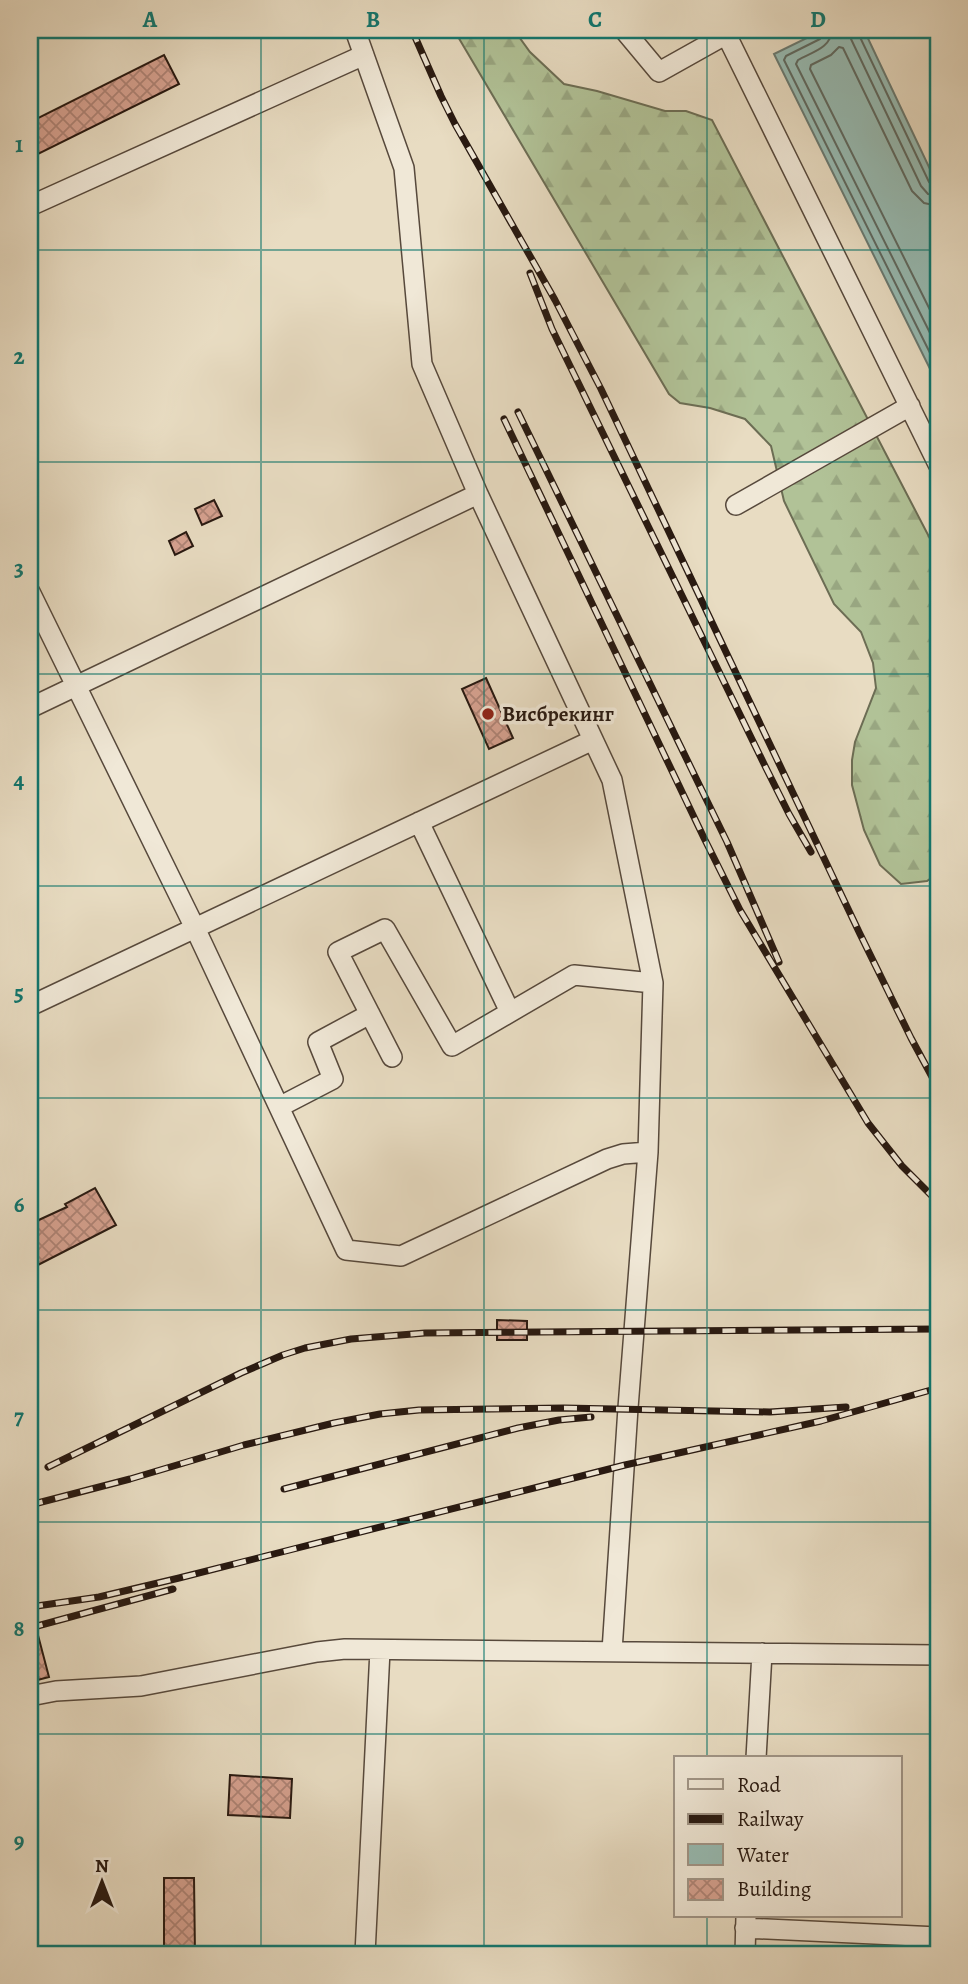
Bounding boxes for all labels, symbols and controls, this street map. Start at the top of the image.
text: A [142,4,158,35]
text: B [366,4,380,35]
text: C [588,4,602,35]
text: D [810,4,826,35]
text: 1 [15,129,23,160]
text: 2 [13,341,25,372]
text: 3 [14,553,24,584]
place label: Висбрекинг [502,700,614,728]
marker: Висбрекинг [480,706,496,722]
text: 4 [14,765,25,796]
text: 5 [14,977,24,1008]
text: 6 [14,1189,25,1220]
text: 7 [14,1401,24,1432]
text: 8 [13,1613,25,1644]
legend [674,1756,902,1918]
text: Road [737,1771,781,1799]
text: Railway [737,1805,804,1833]
text: 9 [14,1825,24,1856]
text: Water [736,1841,789,1869]
north arrow [66,1848,136,1918]
text: N [95,1853,109,1879]
text: Building [737,1875,812,1903]

